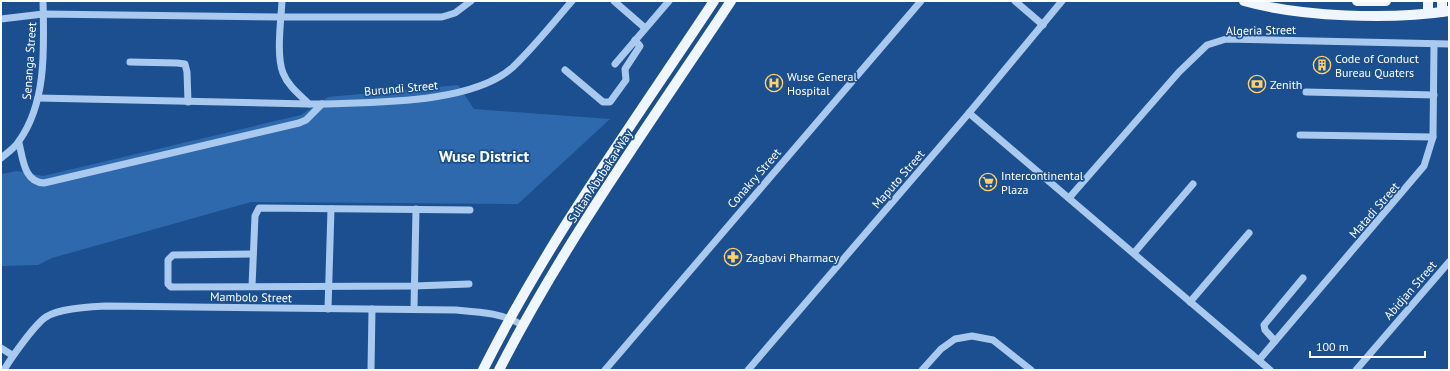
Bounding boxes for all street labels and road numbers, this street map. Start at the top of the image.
street label: Senanga Street [19,22,39,100]
street label: Algeria Street [1226,22,1296,38]
street label: Burundi Street [363,77,439,99]
street label: Sultan Abubakar Way [564,126,636,225]
street label: Conakry Street [724,145,784,211]
street label: Maputo Street [869,147,927,211]
street label: Matadi Street [1346,179,1402,241]
street label: Abidjan Street [1380,258,1440,322]
street label: Mambolo Street [210,289,292,305]

